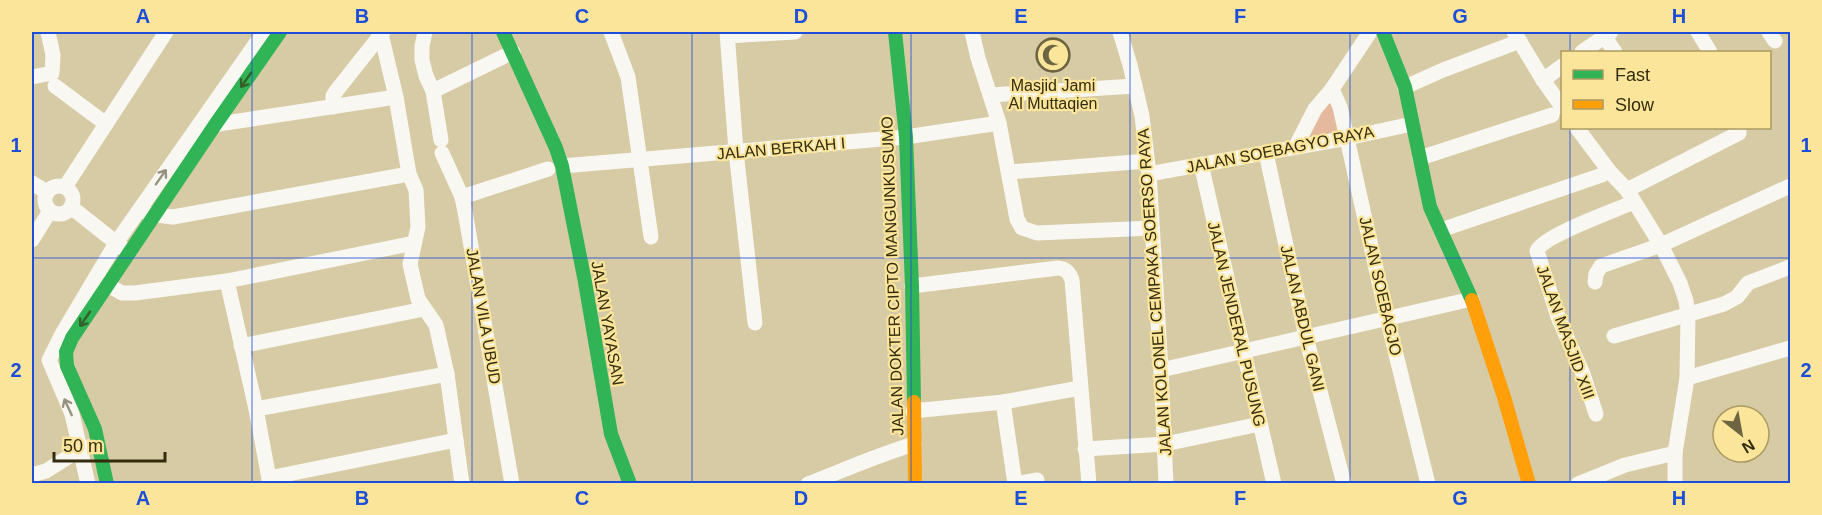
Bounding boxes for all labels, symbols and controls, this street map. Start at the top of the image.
text: A [136,5,150,27]
text: B [355,5,369,27]
text: C [575,5,589,27]
text: D [794,5,808,27]
text: E [1014,5,1028,27]
text: F [1234,5,1246,27]
text: G [1452,5,1468,27]
text: H [1672,5,1686,27]
mosque icon: Masjid Jami Al Muttaqien [1035,37,1071,73]
legend [1561,51,1771,129]
text: Fast [1615,65,1650,85]
one-way arrow [240,71,252,87]
place label: Masjid Jami Al Muttaqien [1009,77,1097,112]
text: Slow [1615,95,1655,115]
street label: JALAN DOKTER CIPTO MANGUNKUSUMO [878,116,907,436]
street label: JALAN SOEBAGYO RAYA [1185,123,1376,176]
street label: JALAN KOLONEL CEMPAKA SOERSO RAYA [1135,127,1174,456]
text: 1 [10,134,22,156]
street label: JALAN BERKAH I [716,134,846,163]
text: 1 [1800,134,1812,156]
one-way arrow [155,170,167,186]
street label: JALAN SOEBAGJO [1356,215,1405,357]
street label: JALAN JENDERAL PUSUNG [1205,220,1268,428]
street label: JALAN ABDUL GANI [1277,243,1328,393]
street label: JALAN VILA UBUD [463,247,504,385]
street label: JALAN YAYASAN [588,260,627,387]
street label: JALAN MASJID XIII [1533,263,1598,402]
one-way arrow [79,310,91,327]
text: 2 [10,359,22,381]
text: 2 [1800,359,1812,381]
one-way arrow [62,398,74,416]
north arrow [1711,404,1771,464]
scale bar [54,425,165,463]
text: 50 m [63,436,103,456]
text: N [1739,436,1758,457]
text: A [136,487,150,509]
text: B [355,487,369,509]
text: C [575,487,589,509]
text: D [794,487,808,509]
text: E [1014,487,1028,509]
text: F [1234,487,1246,509]
text: G [1452,487,1468,509]
text: H [1672,487,1686,509]

